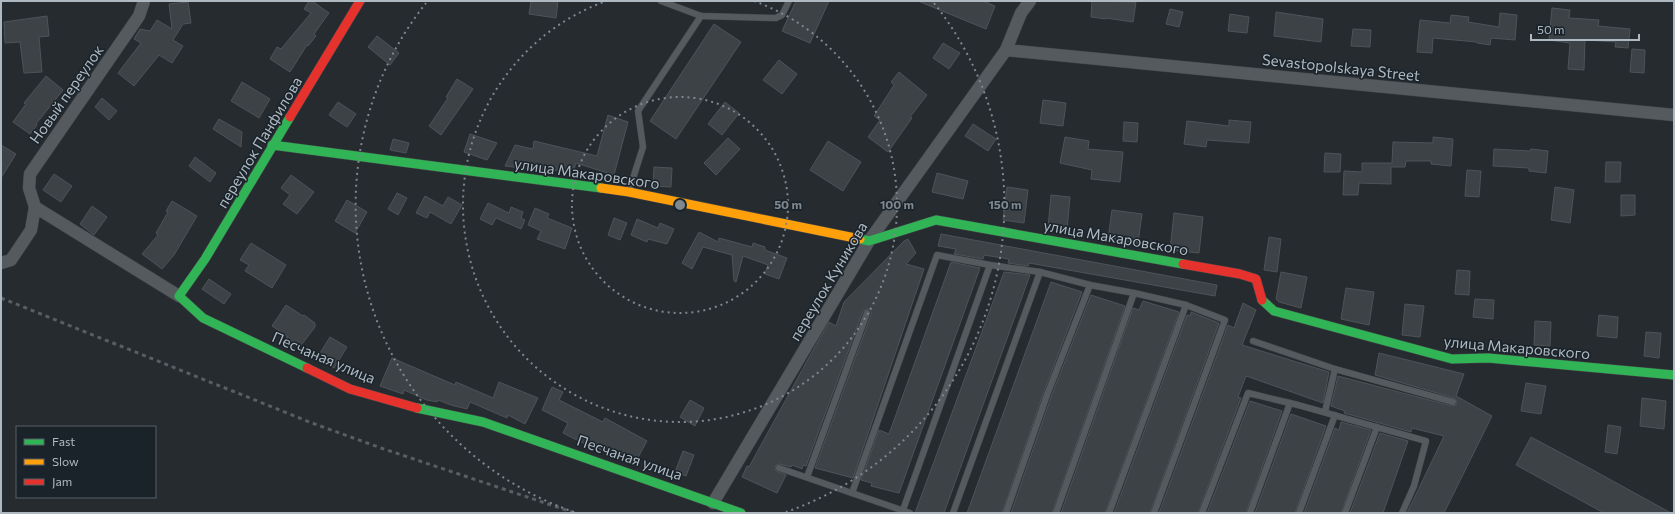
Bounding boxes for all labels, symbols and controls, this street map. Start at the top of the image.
scale bar [1531,16,1639,42]
text: 50 m [1537,22,1565,36]
street label: Новый переулок [25,41,107,147]
street label: Sevastopolskaya Street [1261,50,1421,84]
street label: переулок Панфилова [213,73,305,211]
street label: улица Макаровского [513,154,661,192]
text: 50 m [774,197,802,211]
text: 100 m [880,197,914,211]
text: 150 m [988,197,1022,211]
centre of rings [673,198,687,212]
street label: улица Макаровского [1042,215,1190,259]
street label: переулок Куникова [785,218,871,344]
street label: Песчаная улица [270,327,378,387]
street label: улица Макаровского [1443,332,1591,362]
legend [16,426,156,498]
street label: Песчаная улица [575,431,685,483]
text: Fast [52,434,75,448]
text: Slow [52,454,79,468]
text: Jam [52,474,72,489]

